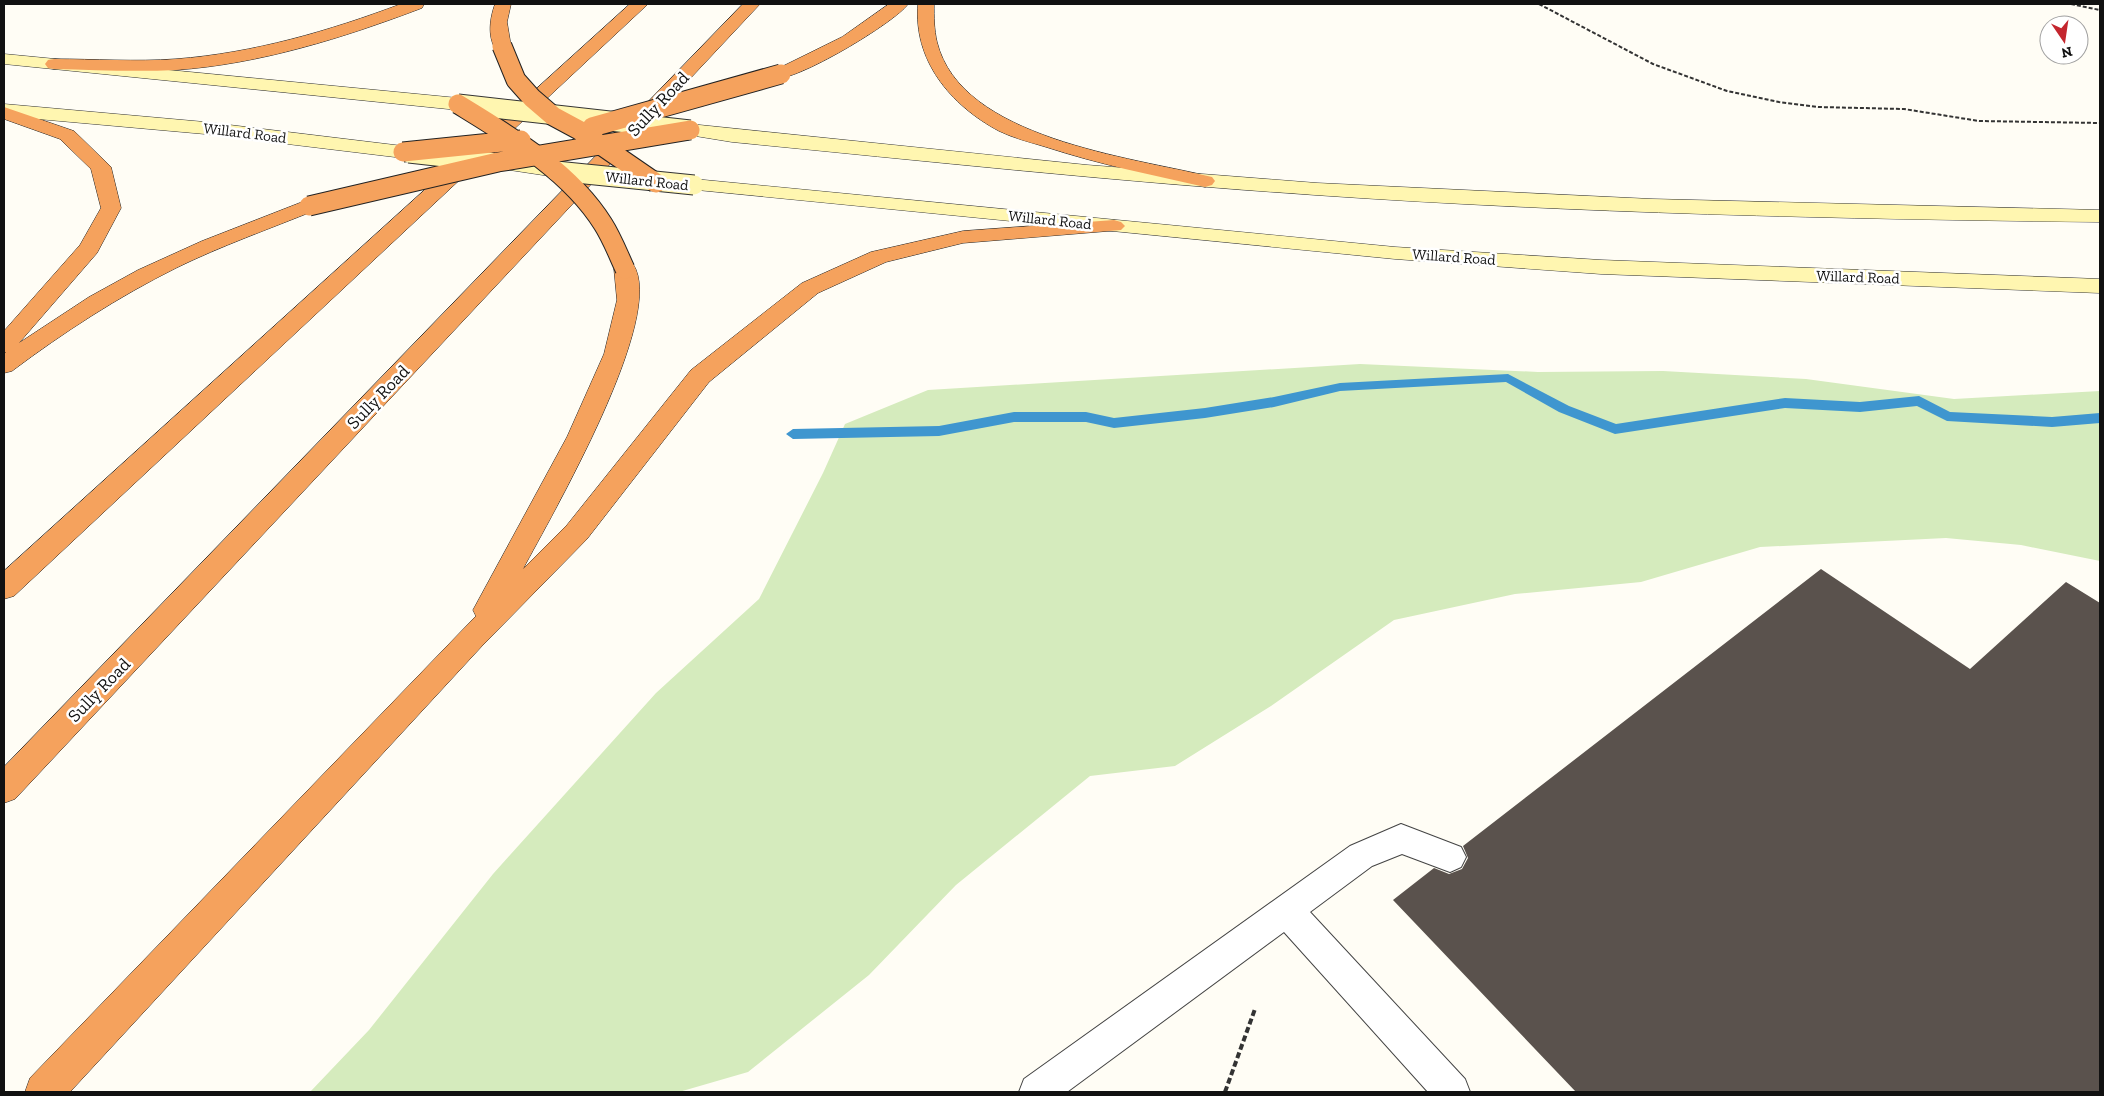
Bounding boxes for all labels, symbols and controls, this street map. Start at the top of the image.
north arrow [2039,15,2089,65]
text: N [2059,43,2074,62]
street label: Sully Road [622,67,694,141]
street label: Willard Road [203,119,288,147]
street label: Willard Road [605,168,690,194]
street label: Willard Road [1008,207,1093,233]
street label: Willard Road [1412,245,1497,269]
street label: Willard Road [1816,267,1901,287]
street label: Sully Road [342,360,414,434]
street label: Sully Road [63,653,135,727]

